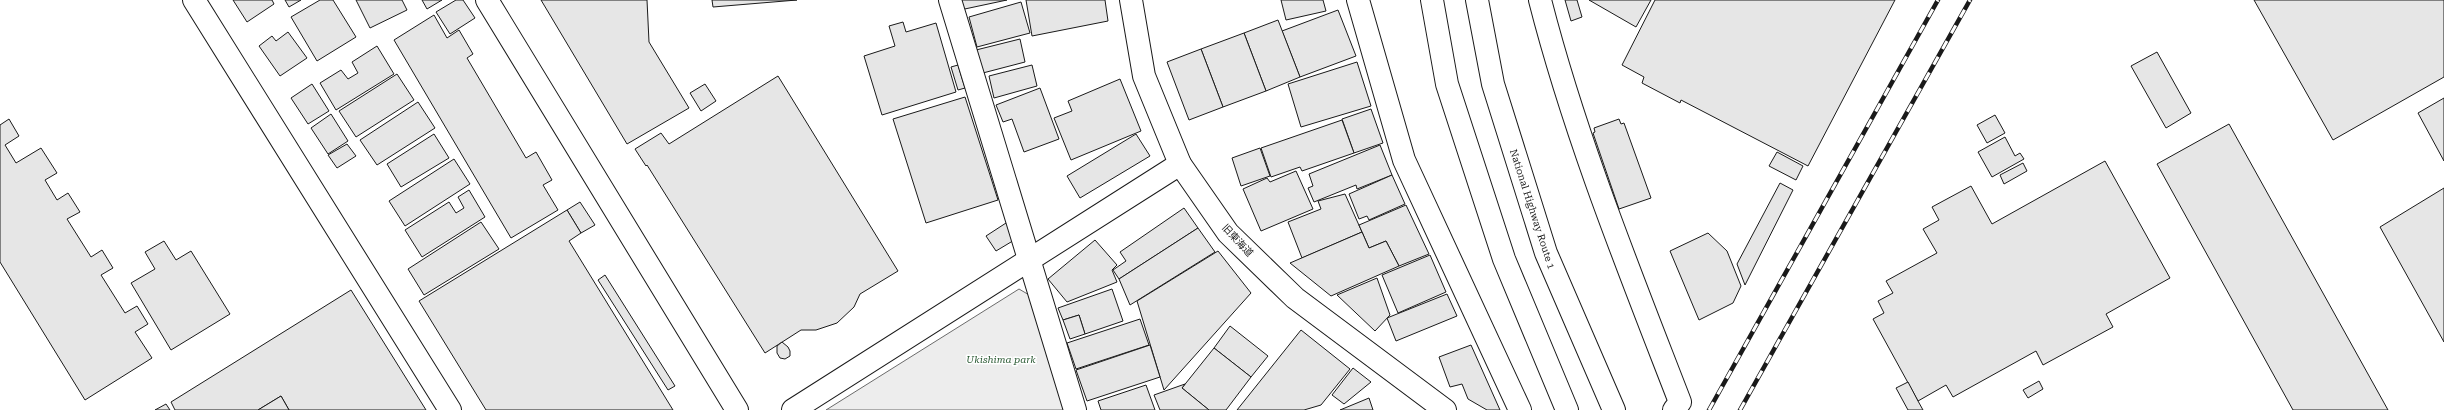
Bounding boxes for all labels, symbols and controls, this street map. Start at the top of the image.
street label: National Highway Route 1 [1508,148,1557,271]
street label: 旧東海道 [1220,222,1255,259]
park label: Ukishima park [966,354,1036,365]

